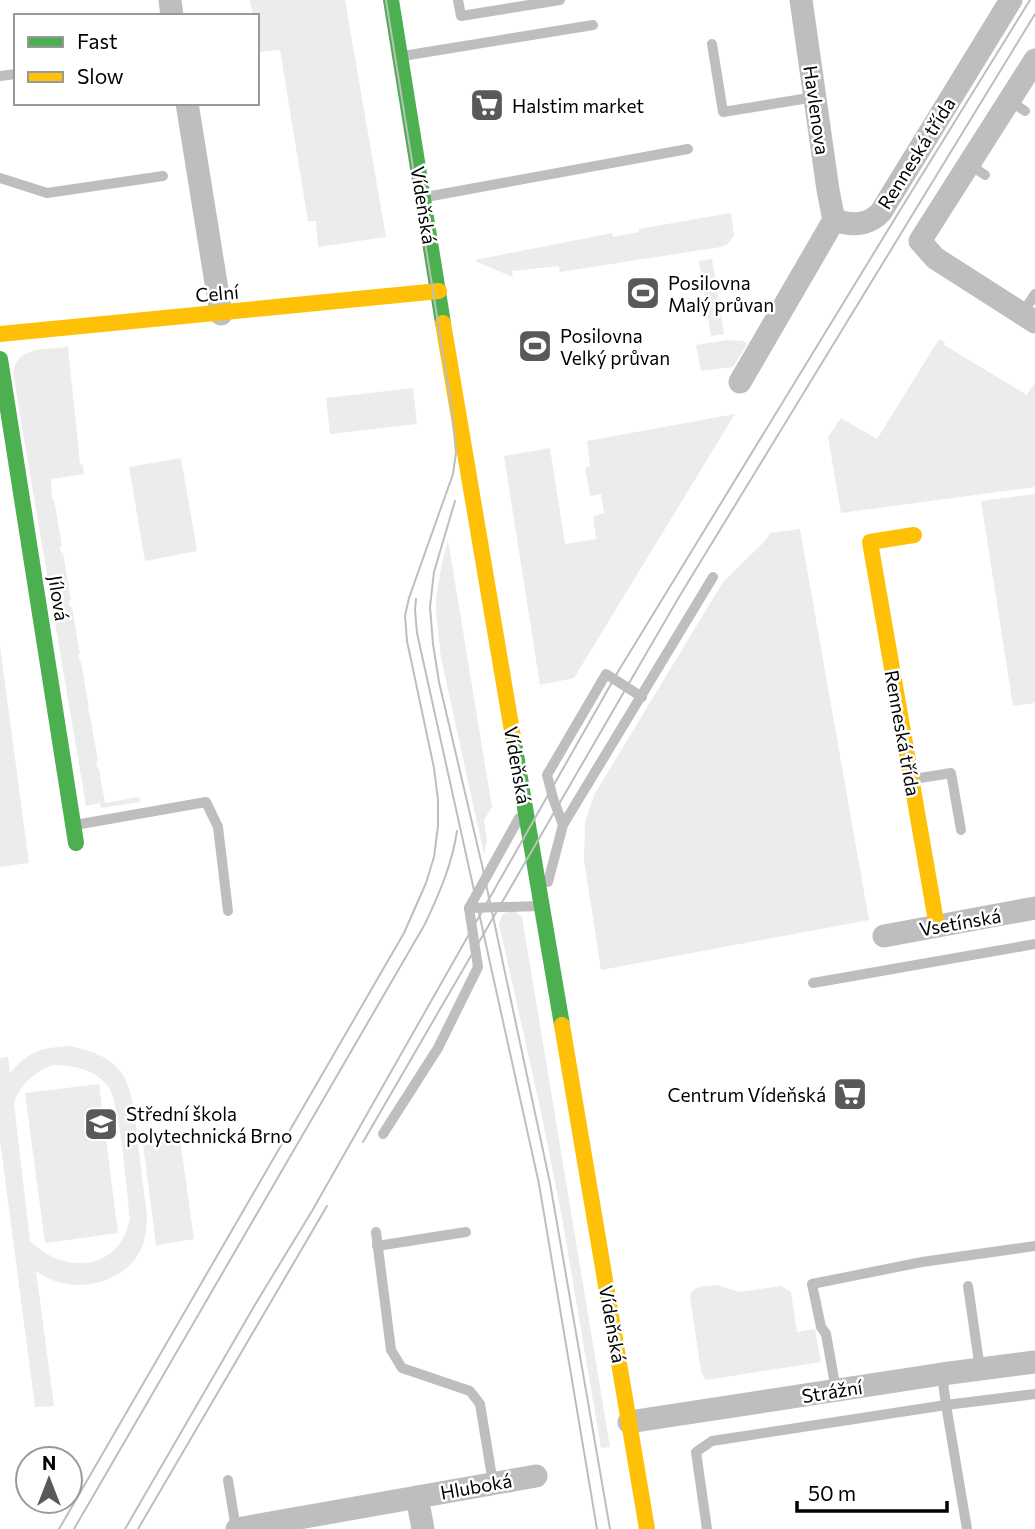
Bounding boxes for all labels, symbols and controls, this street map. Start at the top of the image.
legend [14,14,259,105]
text: Fast [77,28,118,53]
text: Slow [77,63,124,88]
street label: Havlenova [799,64,835,156]
supermarket icon: Halstim market [468,86,506,124]
street label: Renneská třída [872,93,960,213]
place label: Halstim market [512,94,644,117]
street label: Vídeňská [407,164,441,246]
place label: Posilovna Malý průvan [668,271,774,316]
sports icon: Posilovna Malý průvan [624,274,662,312]
street label: Celní [194,280,241,306]
place label: Posilovna Velký průvan [560,324,670,369]
sports icon: Posilovna Velký průvan [516,327,554,365]
street label: Jílová [44,574,74,622]
street label: Renneská třída [881,668,925,798]
street label: Vídeňská [500,724,536,806]
street label: Vsetínská [917,904,1003,940]
supermarket icon: Centrum Vídeňská [831,1075,869,1113]
place label: Centrum Vídeňská [667,1083,826,1106]
place label: Střední škola polytechnická Brno [126,1102,292,1147]
school or university icon: Střední škola polytechnická Brno [82,1105,120,1143]
street label: Vídeňská [595,1283,631,1365]
street label: Strážní [800,1375,865,1407]
north arrow [14,1445,84,1515]
text: N [42,1451,56,1474]
street label: Hluboká [438,1468,514,1504]
scale bar [797,1470,948,1514]
text: 50 m [808,1480,856,1505]

